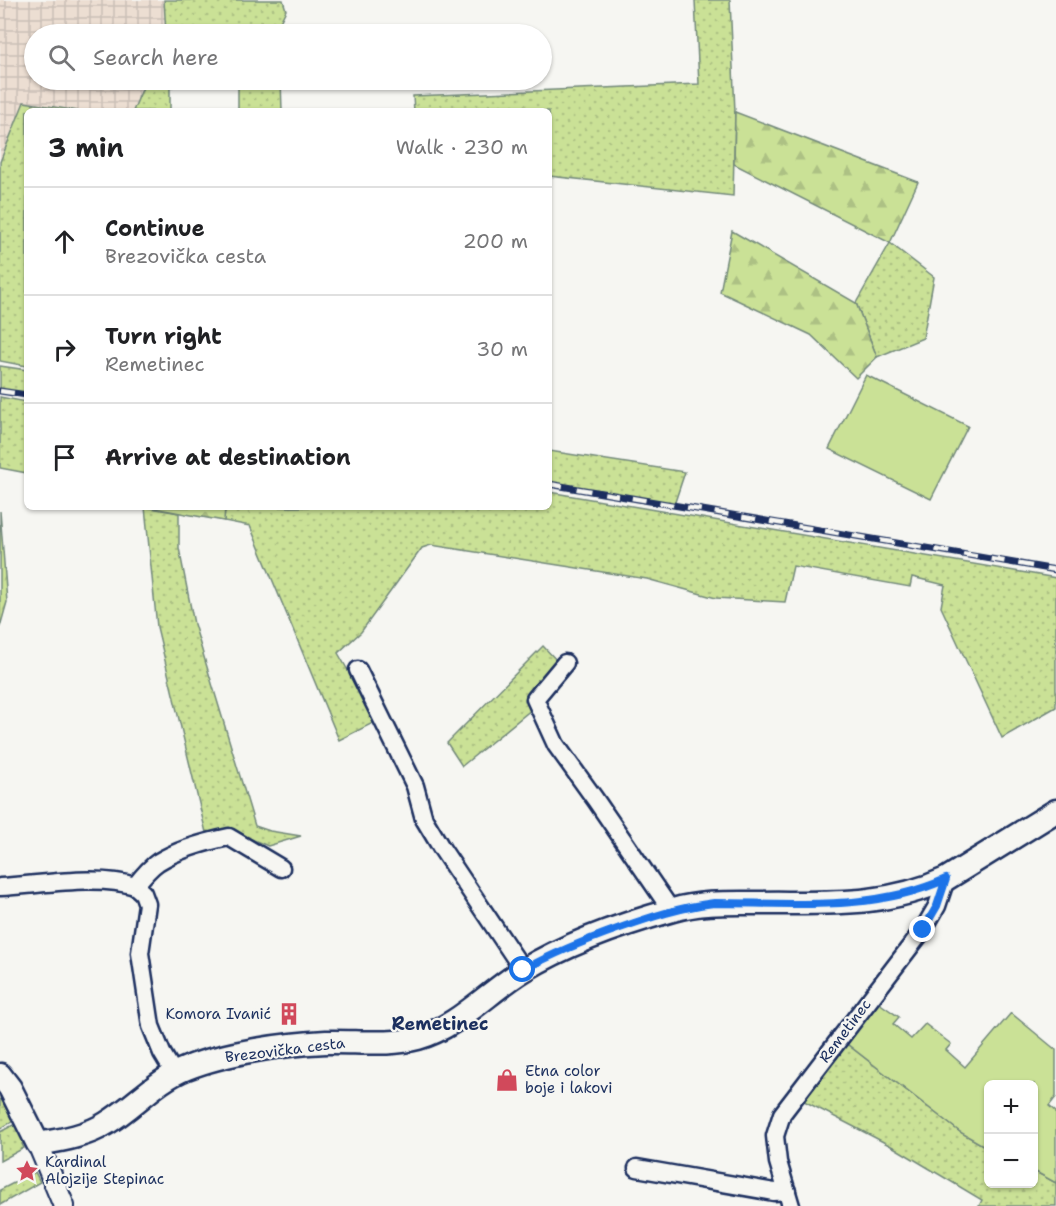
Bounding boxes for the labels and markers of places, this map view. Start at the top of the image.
building icon: Komora Ivanić [276,1001,302,1027]
place label: Komora Ivanić [166,1004,271,1024]
place label: Etna color boje i lakovi [525,1061,612,1098]
shop icon: Etna color boje i lakovi [494,1067,520,1093]
place label: Kardinal Alojzije Stepinac [45,1152,164,1189]
place icon: Kardinal Alojzije Stepinac [14,1158,40,1184]

